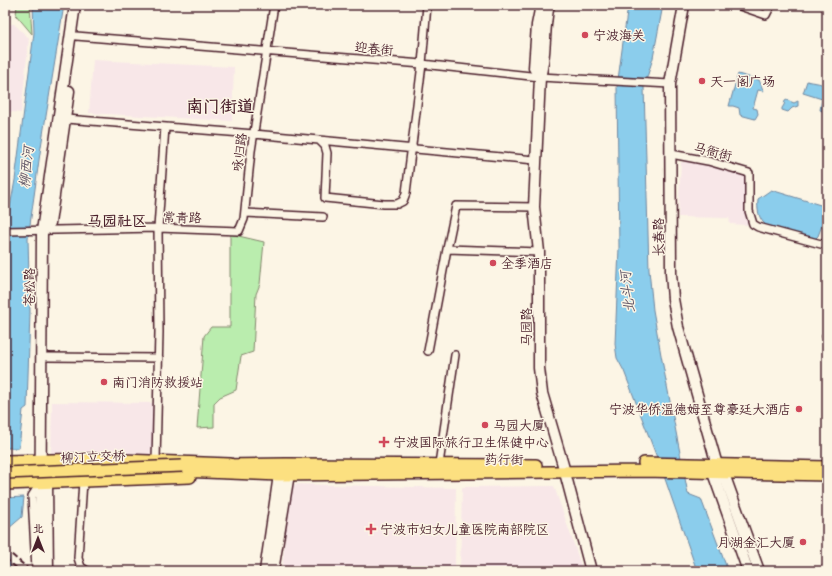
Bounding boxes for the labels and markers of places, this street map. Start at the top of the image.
place label: 宁波海关 [593,28,645,43]
marker: 宁波海关 [580,30,590,40]
place label: 天一阁广场 [710,74,775,89]
marker: 天一阁广场 [697,76,707,86]
place label: 全季酒店 [501,256,553,271]
marker: 全季酒店 [488,258,498,268]
place label: 南门消防救援站 [112,375,203,390]
marker: 南门消防救援站 [99,377,109,387]
place label: 宁波华侨温德姆至尊豪廷大酒店 [609,402,791,417]
marker: 宁波华侨温德姆至尊豪廷大酒店 [794,404,804,414]
place label: 马园大厦 [493,418,545,433]
marker: 马园大厦 [480,420,490,430]
place label: 宁波国际旅行卫生保健中心 [393,435,549,450]
marker: 宁波国际旅行卫生保健中心 [378,436,390,448]
place label: 宁波市妇女儿童医院南部院区 [380,522,549,537]
marker: 宁波市妇女儿童医院南部院区 [365,523,377,535]
place label: 月湖金汇大厦 [717,535,795,550]
marker: 月湖金汇大厦 [798,537,808,547]

